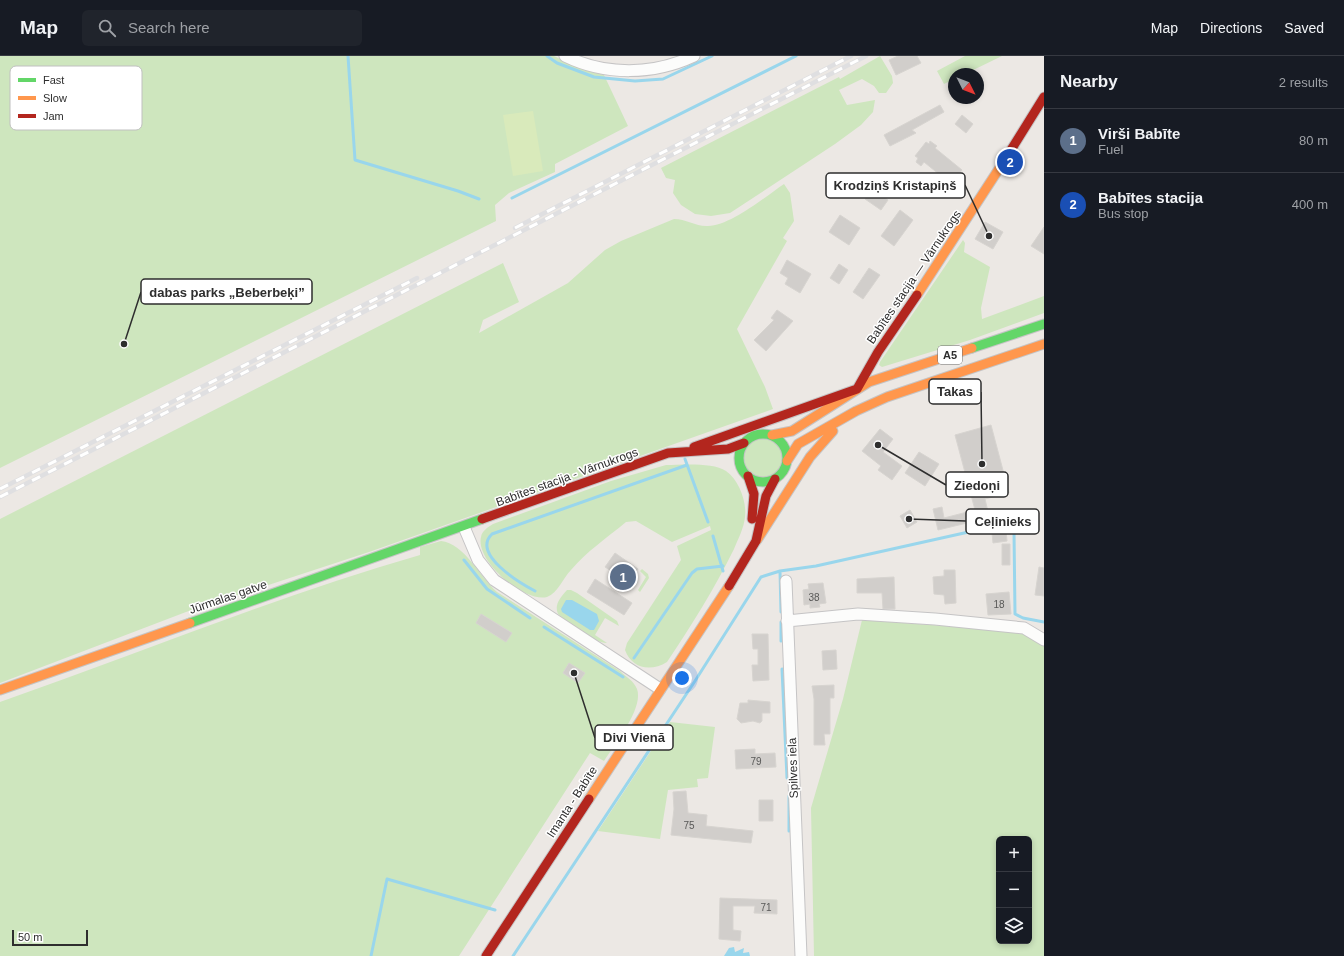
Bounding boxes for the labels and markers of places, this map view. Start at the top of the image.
pin: 2 [997,147,1023,177]
callout: Krodziņš Kristapiņš [826,173,965,198]
callout: dabas parks „Beberbeķi” [141,279,312,304]
callout: Takas [929,379,981,404]
callout: Ziedoņi [946,472,1008,497]
callout: Ceļinieks [966,509,1039,534]
pin: 1 [610,562,636,592]
callout: Divi Vienā [595,725,673,750]

